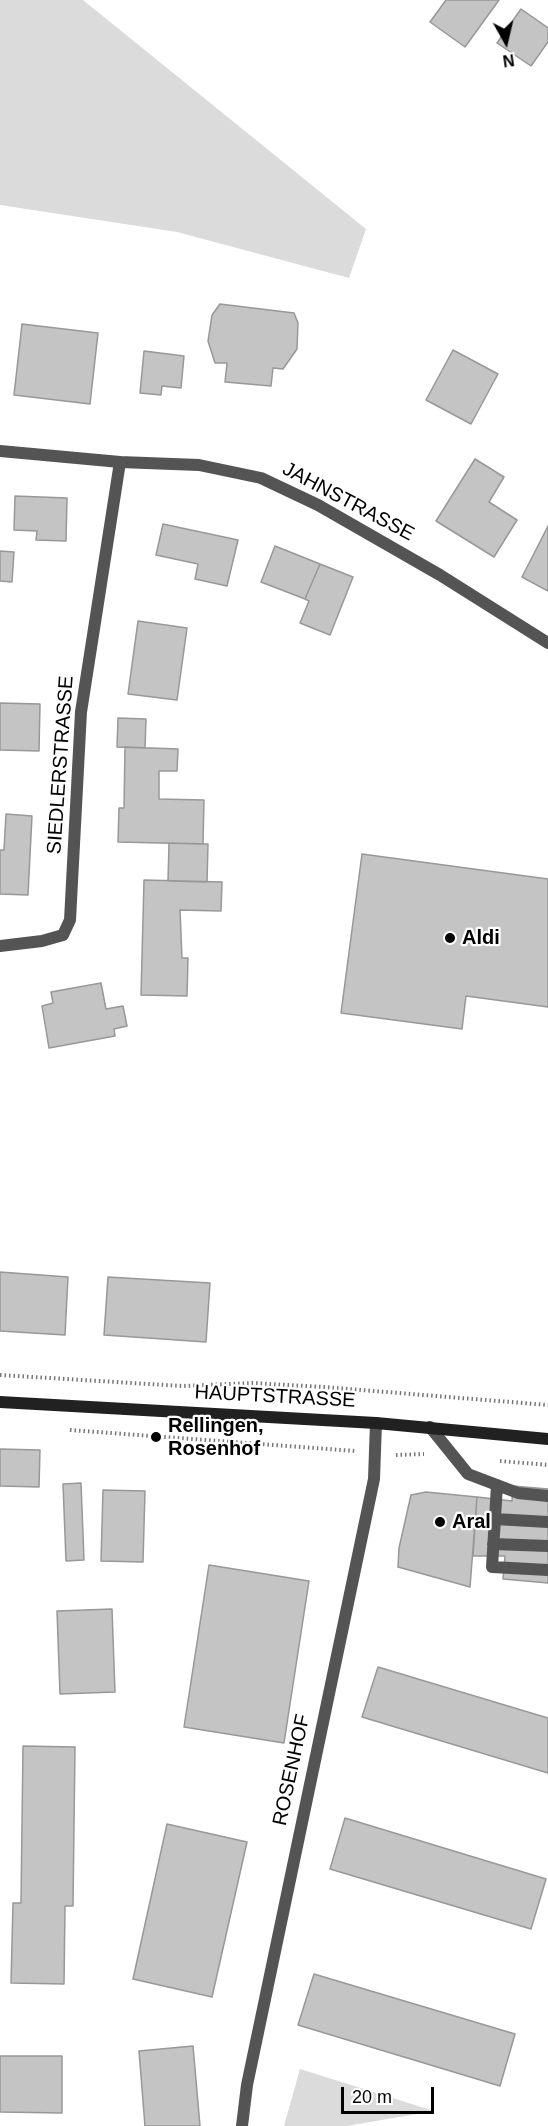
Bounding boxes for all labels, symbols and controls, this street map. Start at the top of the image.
north arrow [476,12,536,72]
text: N [502,51,515,70]
street label: JAHNSTRASSE [278,457,418,547]
street label: SIEDLERSTRASSE [43,675,79,855]
place label: Aldi [462,926,500,950]
marker: Aldi [443,931,457,945]
street label: HAUPTSTRASSE [194,1381,356,1413]
place label: Rellingen, Rosenhof [168,1414,264,1461]
marker: Rellingen, Rosenhof [149,1430,163,1444]
place label: Aral [452,1510,491,1534]
marker: Aral [433,1515,447,1529]
street label: ROSENHOF [268,1712,316,1828]
scale bar [344,2075,437,2113]
text: 20 m [352,2087,392,2107]

